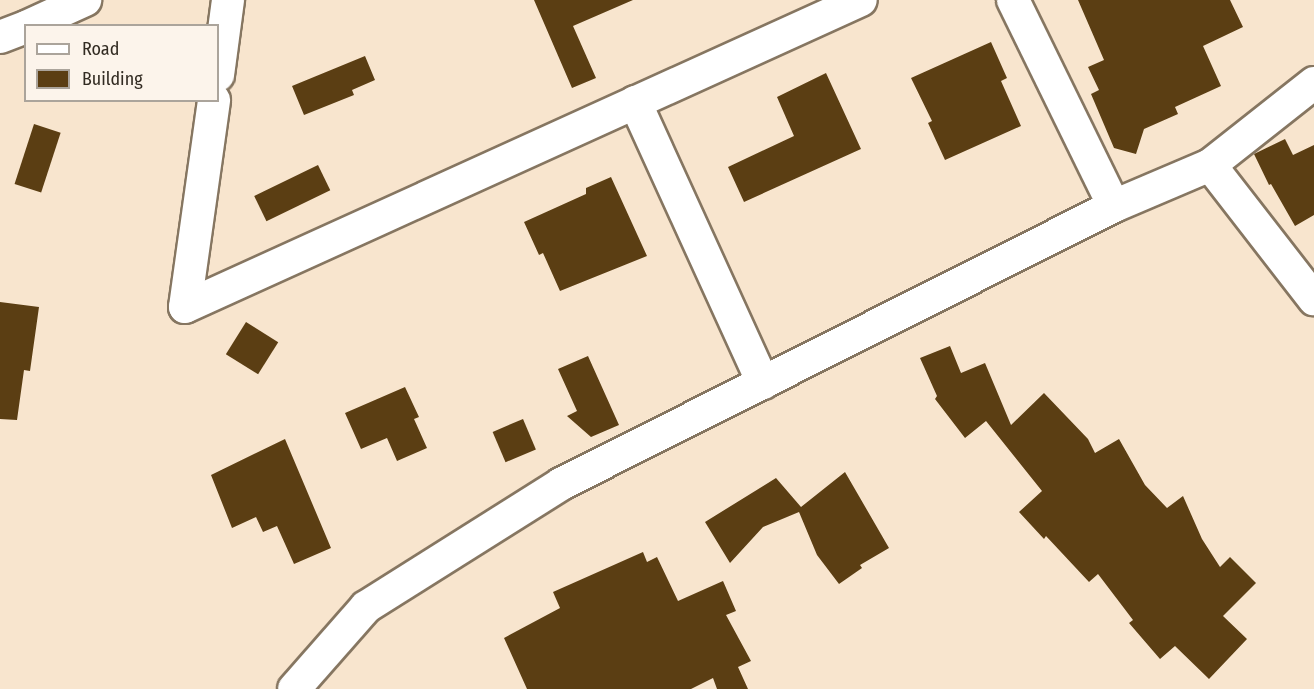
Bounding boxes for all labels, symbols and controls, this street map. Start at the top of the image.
legend [24,24,219,102]
text: Road [82,38,119,60]
text: Building [82,68,143,90]

